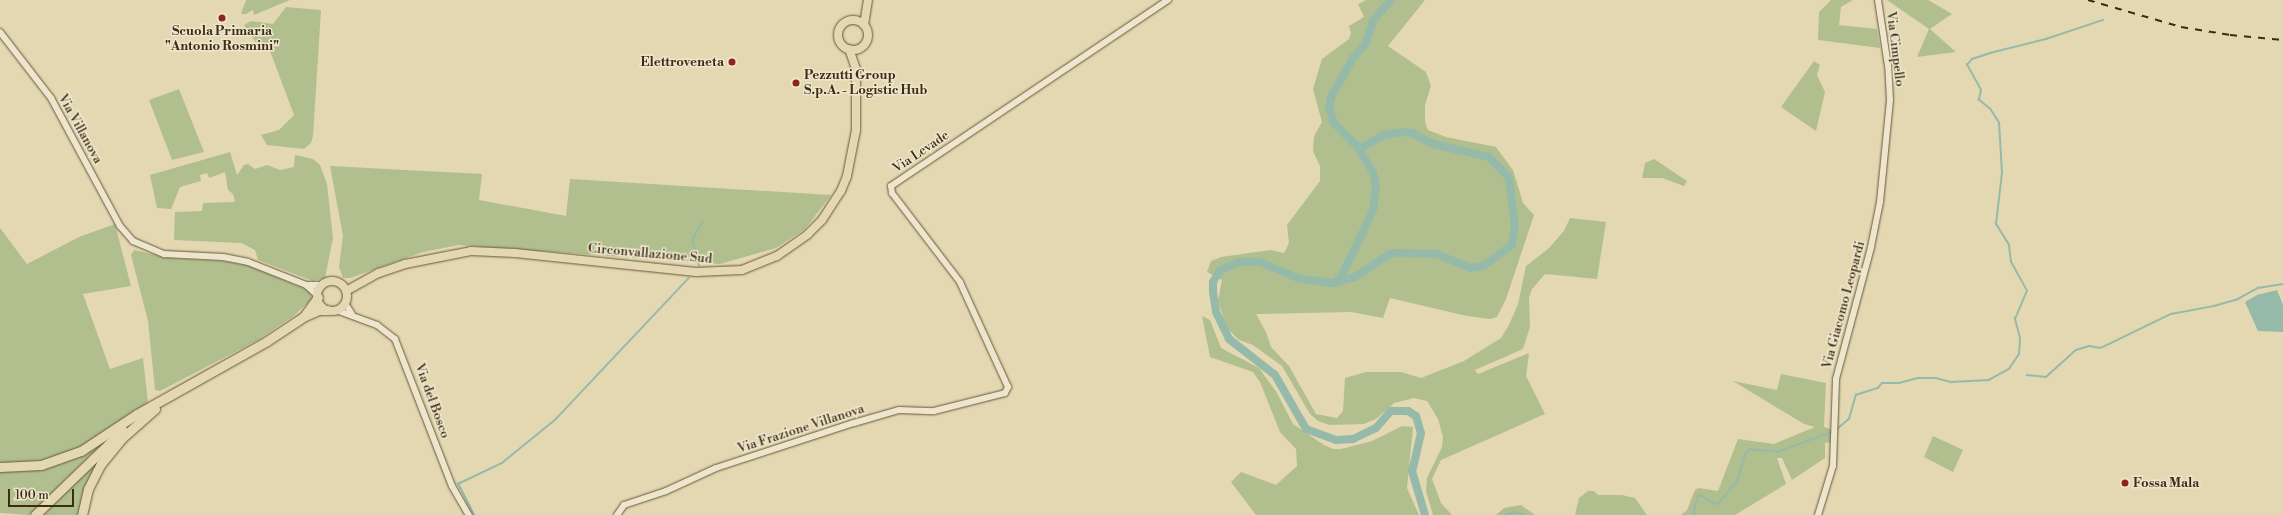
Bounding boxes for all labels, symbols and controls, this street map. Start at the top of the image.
street label: Via Cimpello [1883,10,1907,88]
marker: Scuola Primaria "Antonio Rosmini" [217,13,227,23]
place label: Scuola Primaria "Antonio Rosmini" [165,24,279,55]
place label: Elettroveneta [640,54,724,70]
marker: Elettroveneta [727,57,737,67]
place label: Pezzutti Group S.p.A. - Logistic Hub [804,68,928,99]
marker: Pezzutti Group S.p.A. - Logistic Hub [791,78,801,88]
street label: Via Villanova [55,92,105,166]
street label: Via Levade [890,128,952,176]
street label: Via Giacomo Leopardi [1819,239,1869,371]
street label: Circonvallazione Sud [587,241,713,267]
street label: Via del Bosco [411,361,453,441]
street label: Via Frazione Villanova [736,401,866,457]
place label: Fossa Mala [2133,475,2199,491]
marker: Fossa Mala [2120,478,2130,488]
scale bar [10,481,76,507]
text: 100 m [15,488,49,503]

